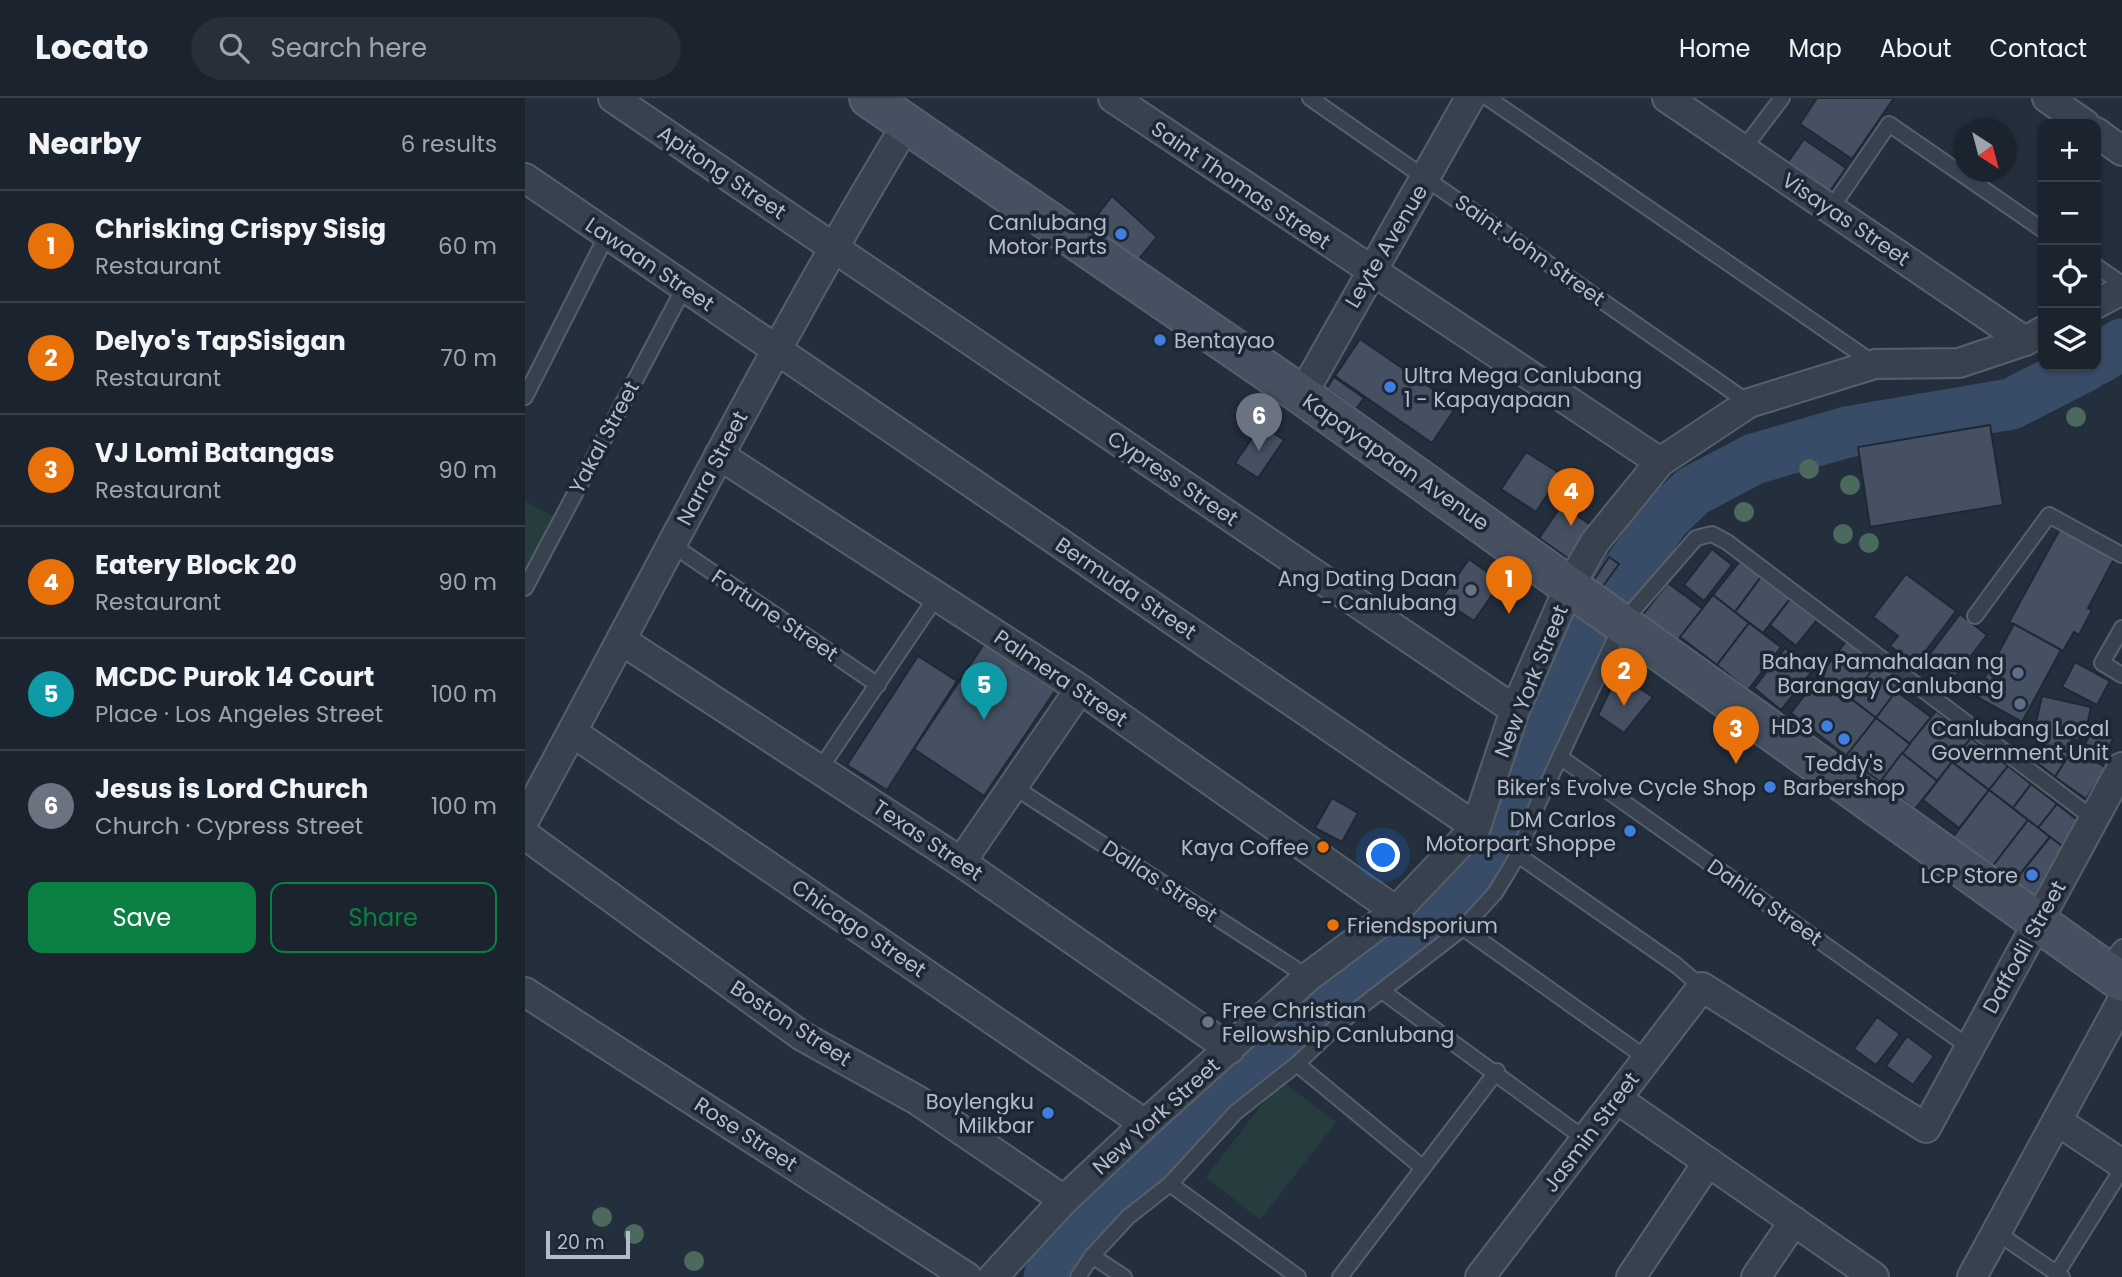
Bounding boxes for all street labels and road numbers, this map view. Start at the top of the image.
street label: Saint Thomas Street [1146,114,1336,256]
street label: Apitong Street [652,118,792,226]
street label: Visayas Street [1776,165,1916,273]
street label: Leyte Avenue [1338,179,1434,313]
street label: Saint John Street [1449,187,1611,313]
street label: Lawaan Street [580,210,720,318]
street label: Yakal Street [562,376,646,498]
street label: Kapayapaan Avenue [1297,387,1495,537]
street label: Narra Street [670,406,754,530]
street label: Cypress Street [1102,423,1244,533]
street label: Bermuda Street [1050,530,1202,646]
street label: Fortune Street [706,562,844,668]
street label: New York Street [1487,600,1575,762]
street label: Palmera Street [989,623,1133,733]
street label: Texas Street [867,793,989,887]
street label: Dallas Street [1097,833,1223,929]
street label: Dahlia Street [1702,852,1828,952]
street label: Chicago Street [786,872,932,984]
street label: Daffodil Street [1975,875,2073,1019]
street label: Boston Street [725,973,857,1073]
street label: New York Street [1086,1051,1226,1181]
street label: Jasmin Street [1536,1066,1646,1198]
street label: Rose Street [689,1090,803,1178]

